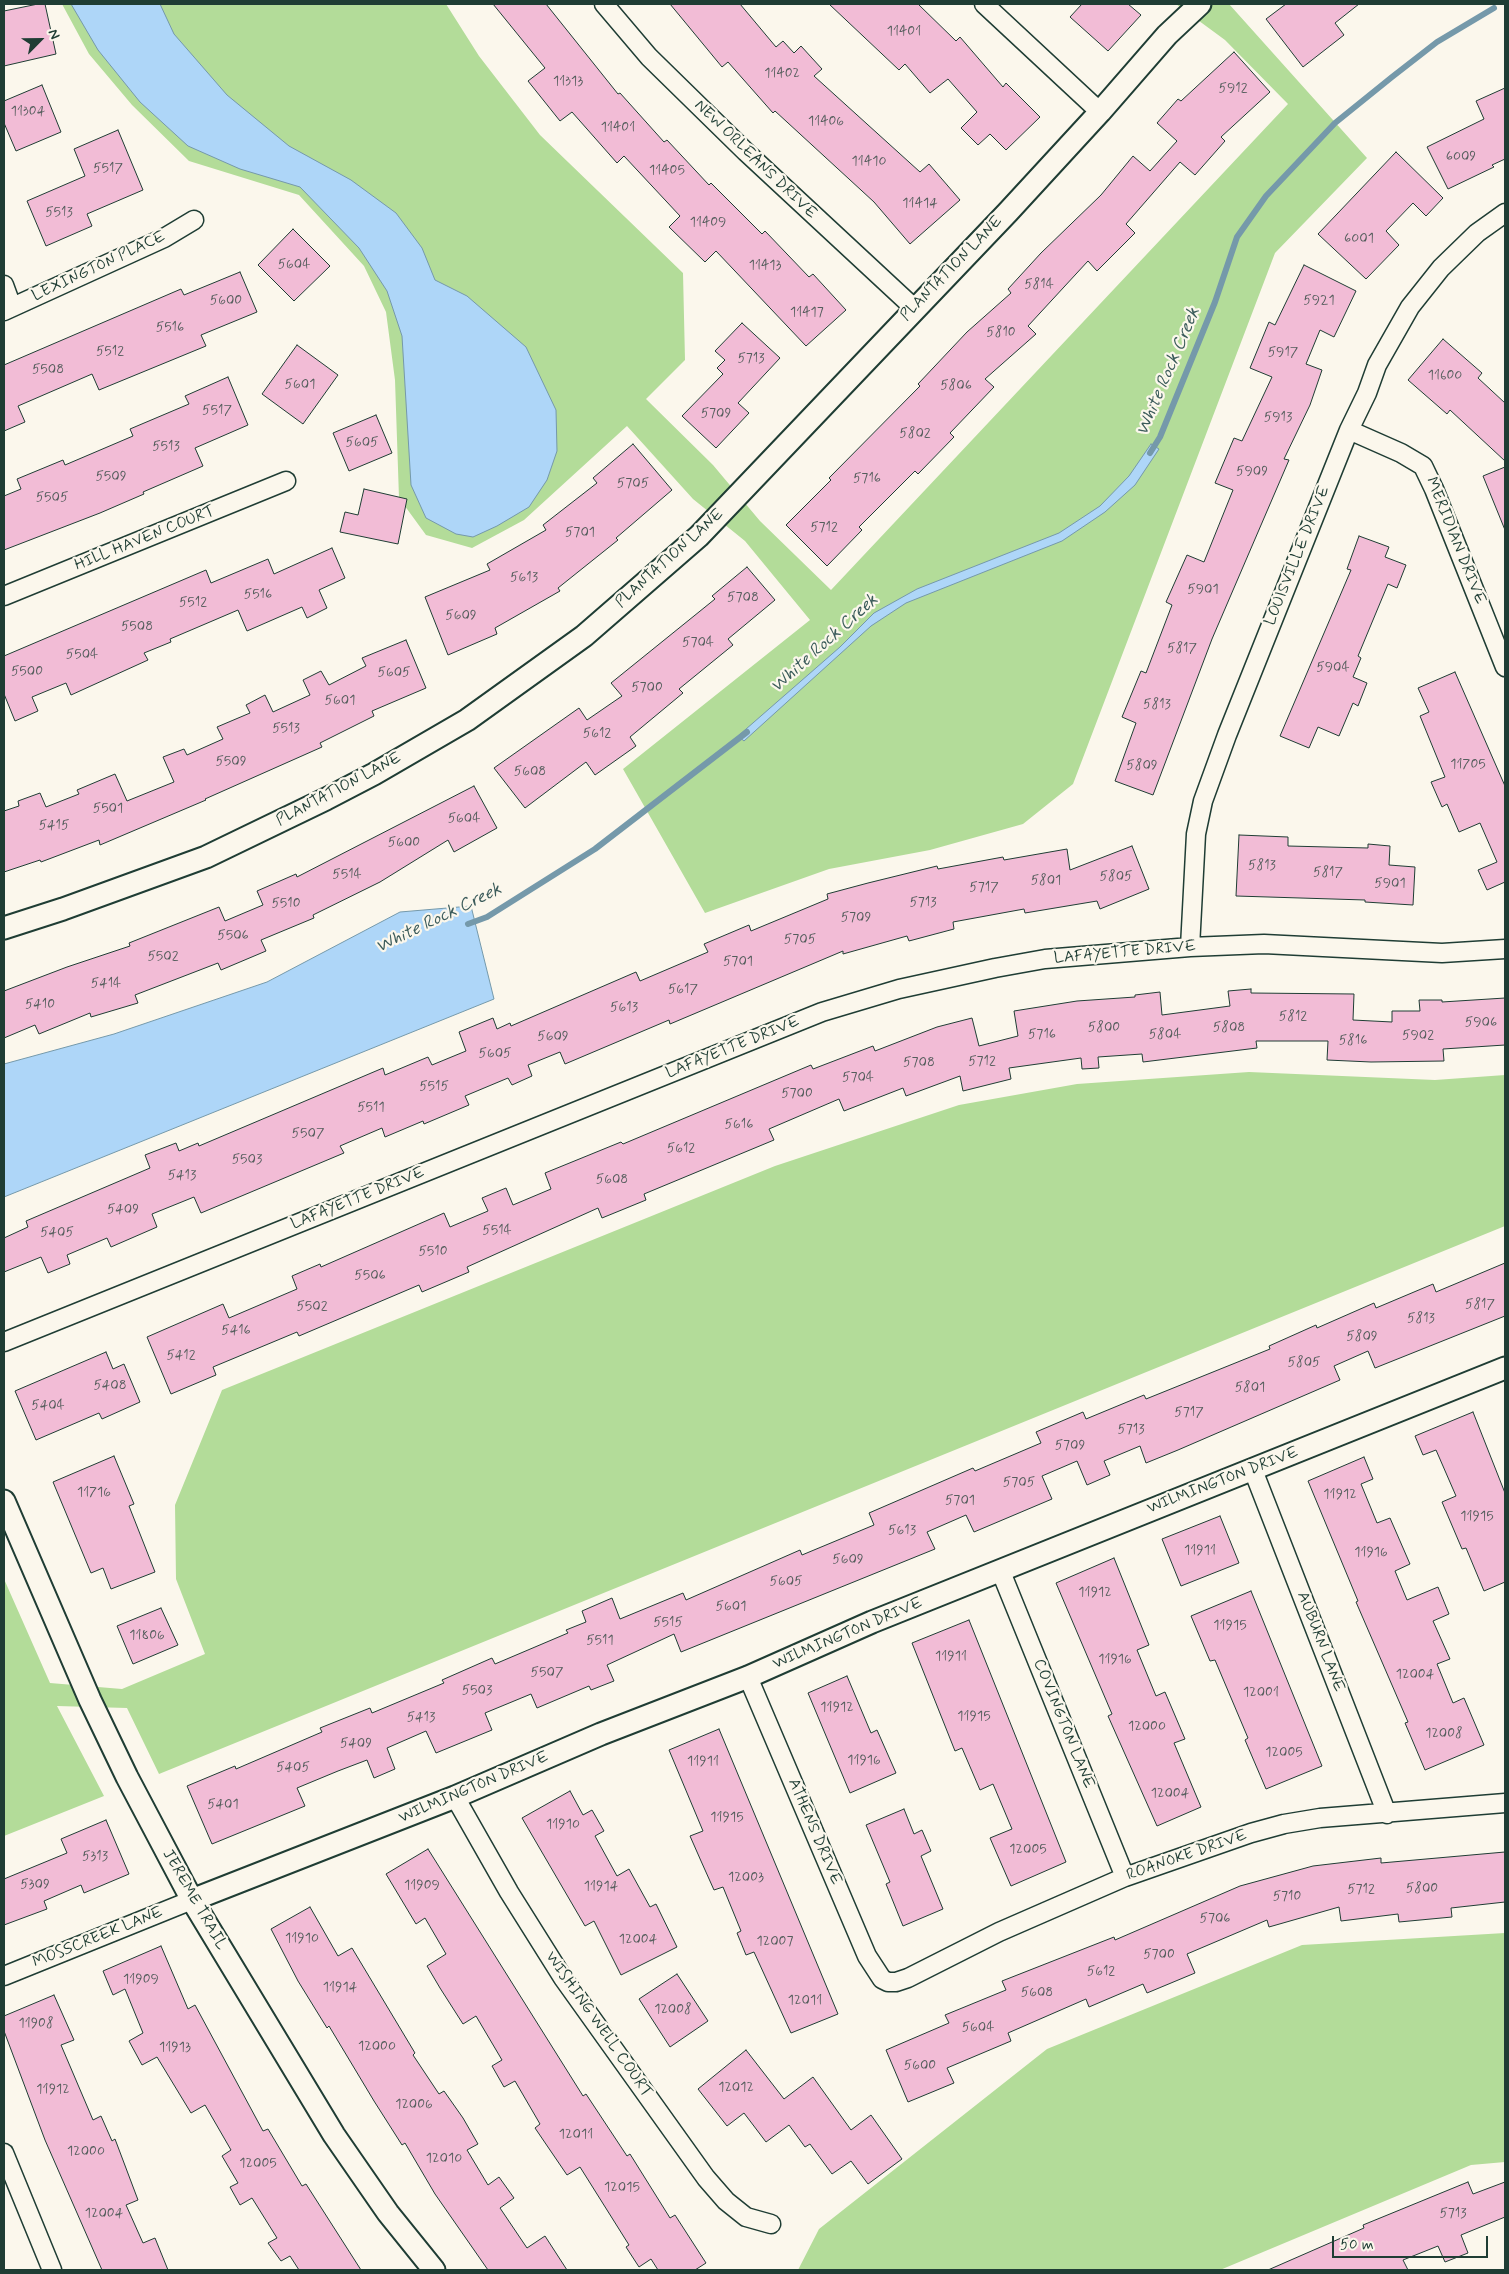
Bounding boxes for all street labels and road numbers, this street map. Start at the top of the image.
street label: NEW ORLEANS DRIVE [690,96,820,224]
street label: PLANTATION LANE [897,212,1007,326]
street label: LEXINGTON PLACE [29,228,169,306]
street label: MERIDIAN DRIVE [1421,475,1489,607]
street label: LOUISVILLE DRIVE [1261,483,1335,629]
street label: HILL HAVEN COURT [72,502,218,576]
street label: PLANTATION LANE [612,505,728,613]
street label: PLANTATION LANE [273,749,405,831]
street label: LAFAYETTE DRIVE [1053,937,1197,969]
street label: LAFAYETTE DRIVE [663,1012,803,1084]
street label: LAFAYETTE DRIVE [288,1163,428,1235]
street label: WILMINGTON DRIVE [1145,1443,1301,1519]
street label: AUBURN LANE [1292,1589,1348,1695]
street label: WILMINGTON DRIVE [770,1594,926,1674]
street label: COVINGTON LANE [1028,1656,1098,1792]
street label: WILMINGTON DRIVE [396,1748,552,1828]
street label: ATHENS DRIVE [783,1776,845,1888]
street label: ROANOKE DRIVE [1124,1826,1250,1886]
street label: JEREME TRAIL [157,1846,231,1954]
street label: MOSSCREEK LANE [30,1903,166,1973]
street label: WISHING WELL COURT [540,1948,656,2102]

